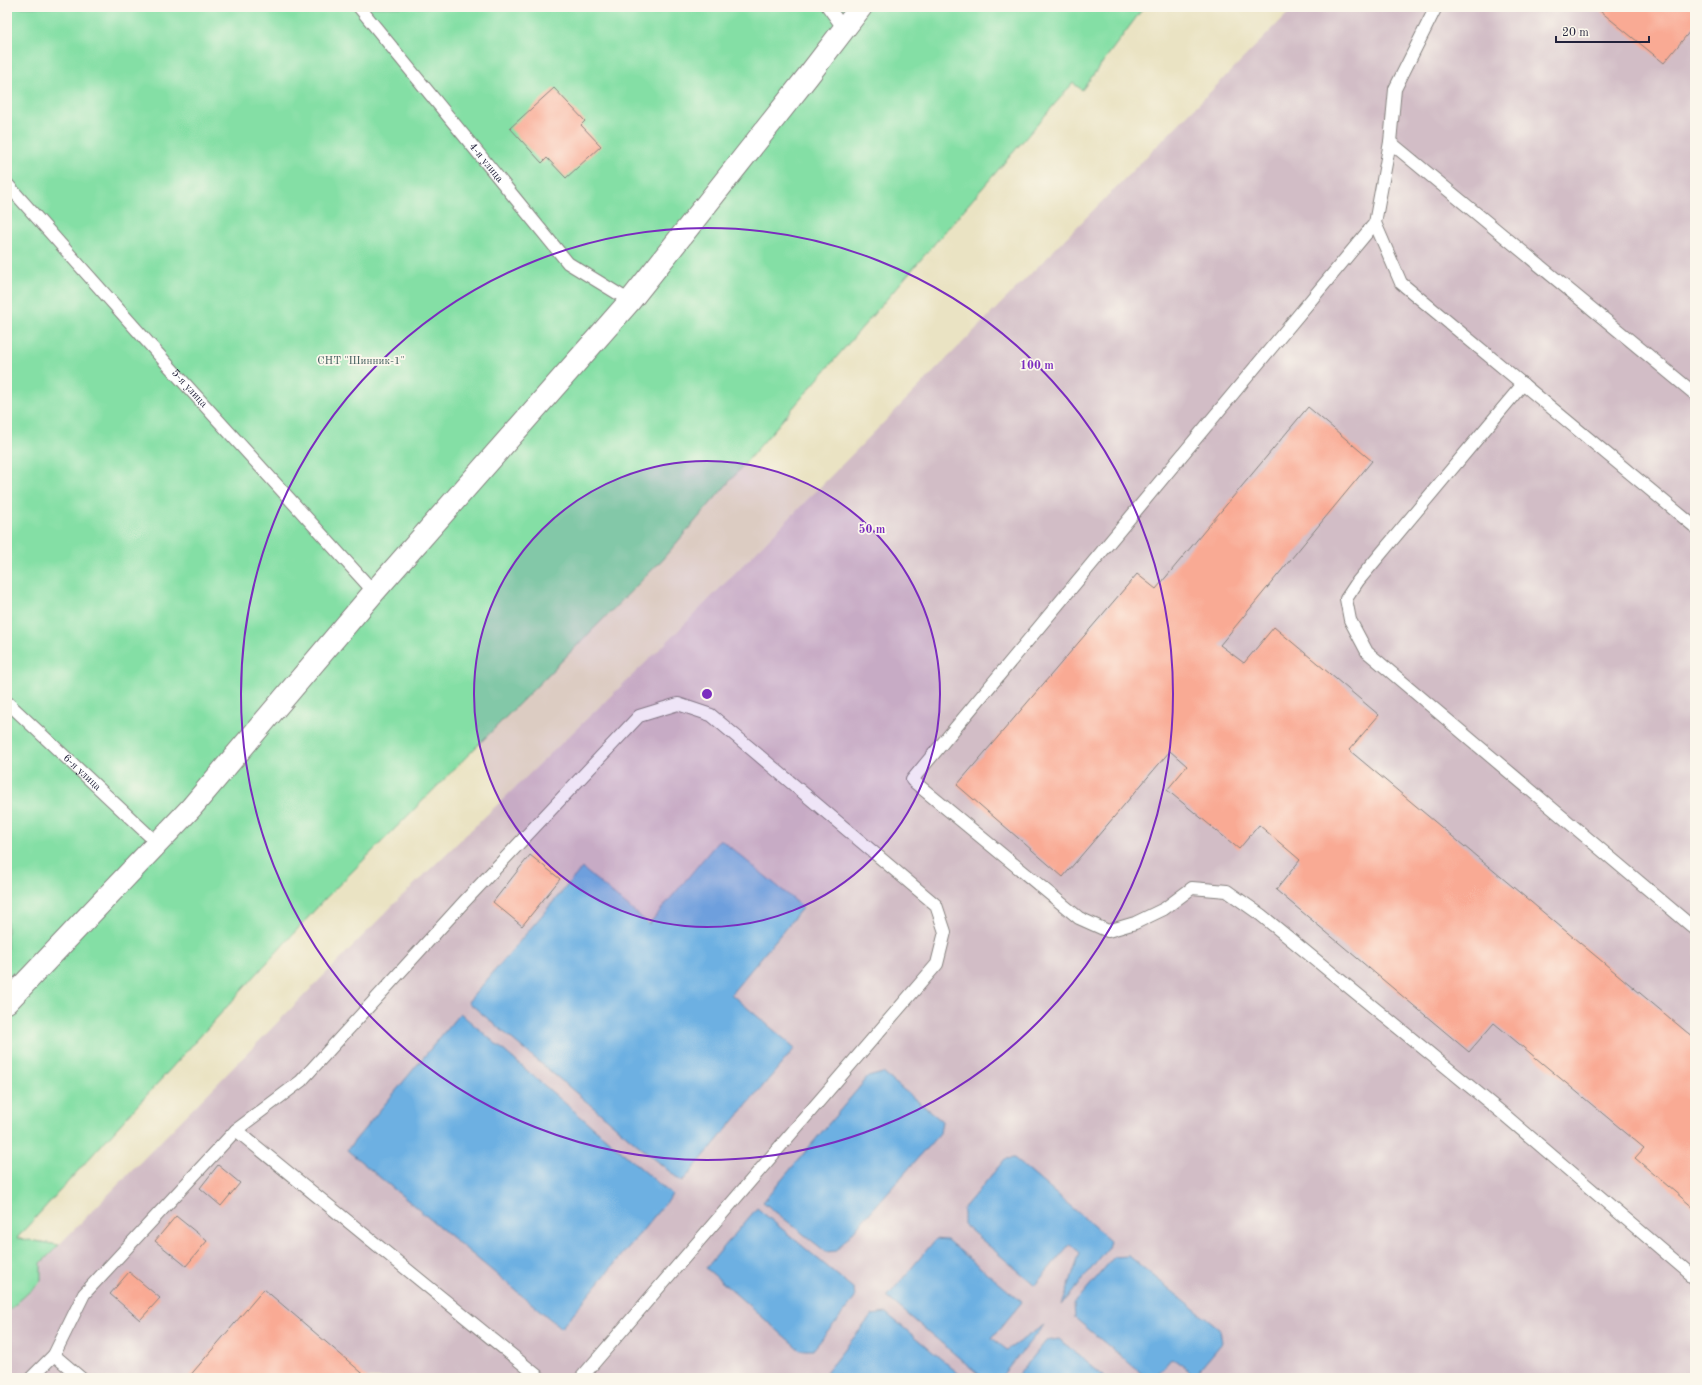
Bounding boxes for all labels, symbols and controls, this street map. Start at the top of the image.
scale bar [1556,18,1649,44]
text: 20 m [1562,27,1589,39]
street label: 4-я улица [467,141,506,185]
park label: СНТ "Шинник-1" [317,356,405,367]
text: 100 m [1020,360,1054,372]
street label: 5-я улица [169,367,210,410]
text: 50 m [859,523,886,536]
centre of rings [700,687,714,701]
street label: 6-я улица [61,752,104,793]

